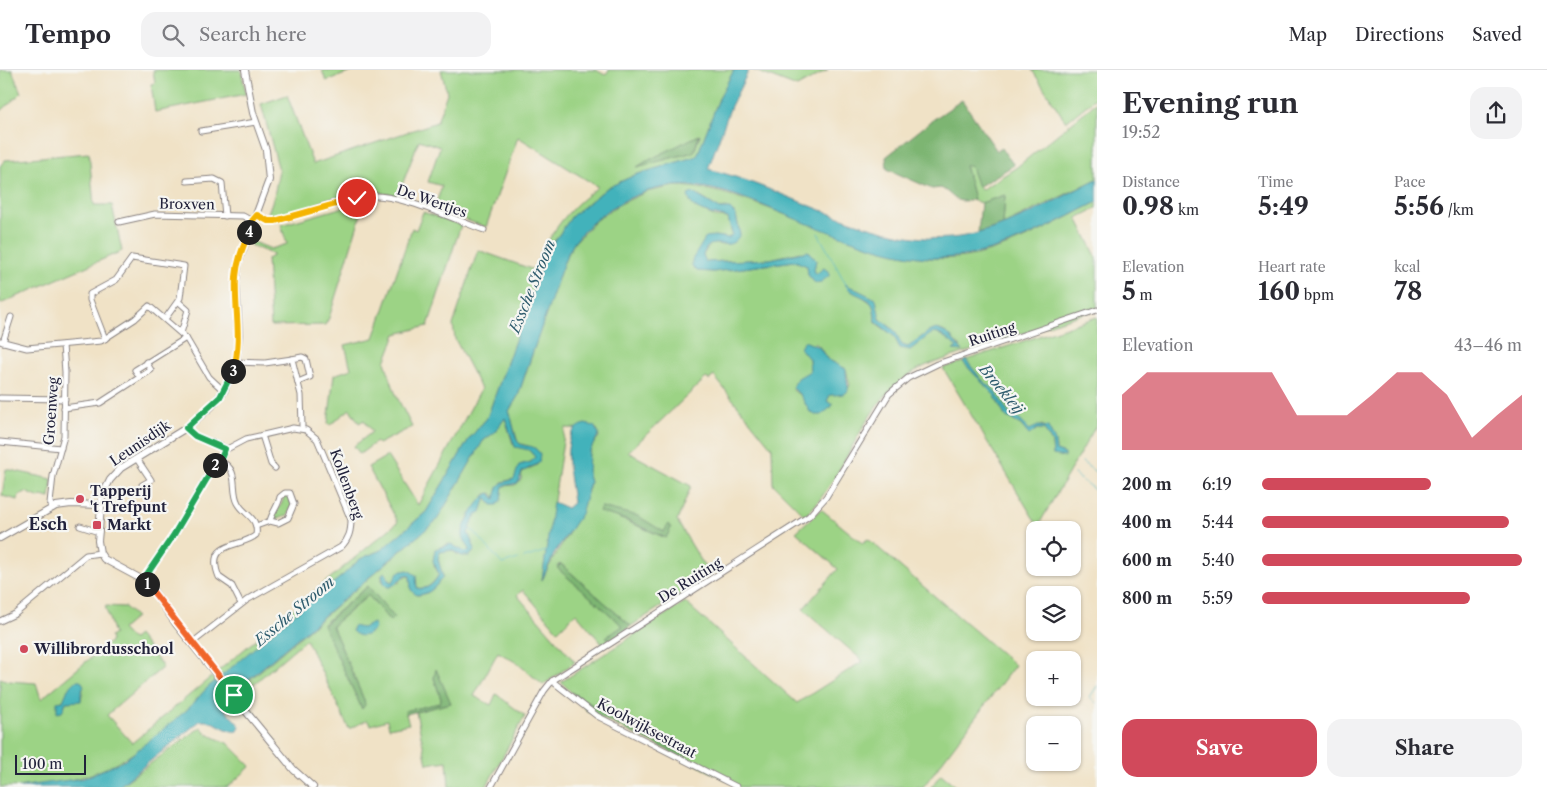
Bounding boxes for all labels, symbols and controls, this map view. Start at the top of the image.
search box [141,12,491,57]
text: Tempo [25,20,111,49]
icon: search [159,21,187,49]
text: Search here [199,23,307,46]
text: Map [1288,24,1327,46]
text: Directions [1355,24,1444,46]
text: Saved [1472,24,1522,46]
text: Evening run [1122,86,1298,120]
button: share [1470,87,1522,139]
text: 19:52 [1122,122,1160,142]
text: Distance [1122,173,1180,191]
text: Time [1258,173,1293,191]
text: Pace [1394,173,1426,191]
pin [336,177,378,219]
street label: De Wertjes [394,181,470,221]
icon: check [343,184,371,212]
text: 0.98 [1122,191,1174,222]
text: 5:49 [1258,191,1309,222]
text: 5:56 [1394,191,1444,222]
street label: Broxven [159,195,215,213]
text: km [1174,201,1199,219]
text: /km [1444,201,1474,219]
pin: 4 [236,220,262,244]
text: 4 [245,223,254,241]
water label: Essche Stroom [504,237,559,336]
text: Elevation [1122,258,1185,276]
text: Heart rate [1258,258,1325,276]
text: kcal [1394,258,1420,276]
text: 5 [1122,276,1136,307]
text: 160 [1258,276,1300,307]
text: 78 [1394,276,1422,307]
text: m [1136,286,1153,304]
text: bpm [1300,286,1334,304]
street label: Ruiting [966,317,1018,350]
text: Elevation [1122,335,1193,355]
text: 43–46 m [1454,335,1522,355]
pin: 3 [220,358,246,384]
water label: Broekleij [975,359,1029,419]
text: 3 [230,362,237,380]
street label: Groenweg [40,376,62,446]
street label: Leunisdijk [106,416,175,470]
street label: Kollenberg [326,446,368,522]
pin: 2 [202,452,228,478]
text: 2 [211,456,220,474]
text: 200 m [1122,474,1172,494]
text: 6:19 [1202,474,1232,494]
place label: Tapperij 't Trefpunt [90,482,167,516]
marker: Tapperij 't Trefpunt [74,493,86,505]
text: 400 m [1122,512,1172,532]
text: 5:44 [1202,512,1234,532]
district label: Esch [29,514,67,534]
place label: Markt [107,516,152,534]
marker: Markt [91,519,103,531]
map controls [1026,521,1081,771]
button: locate [1026,521,1081,576]
text: 600 m [1122,550,1172,570]
text: 5:40 [1202,550,1235,570]
street label: De Ruiting [655,553,726,607]
pin: 1 [134,572,160,596]
water label: Essche Stroom [249,572,338,651]
text: 1 [144,575,151,593]
button: layers [1026,586,1081,641]
text: 800 m [1122,588,1172,608]
text: 5:59 [1202,588,1233,608]
place label: Willibrordusschool [33,640,174,658]
marker: Willibrordusschool [18,643,30,655]
button: + [1026,651,1081,706]
pin [213,674,255,716]
icon: arrive [220,681,248,709]
street label: Koolwijksestraat [594,694,700,762]
button: − [1026,716,1081,771]
button: Save [1122,719,1317,777]
button: Share [1327,719,1522,777]
scale bar [15,752,86,775]
text: 100 m [22,755,62,773]

